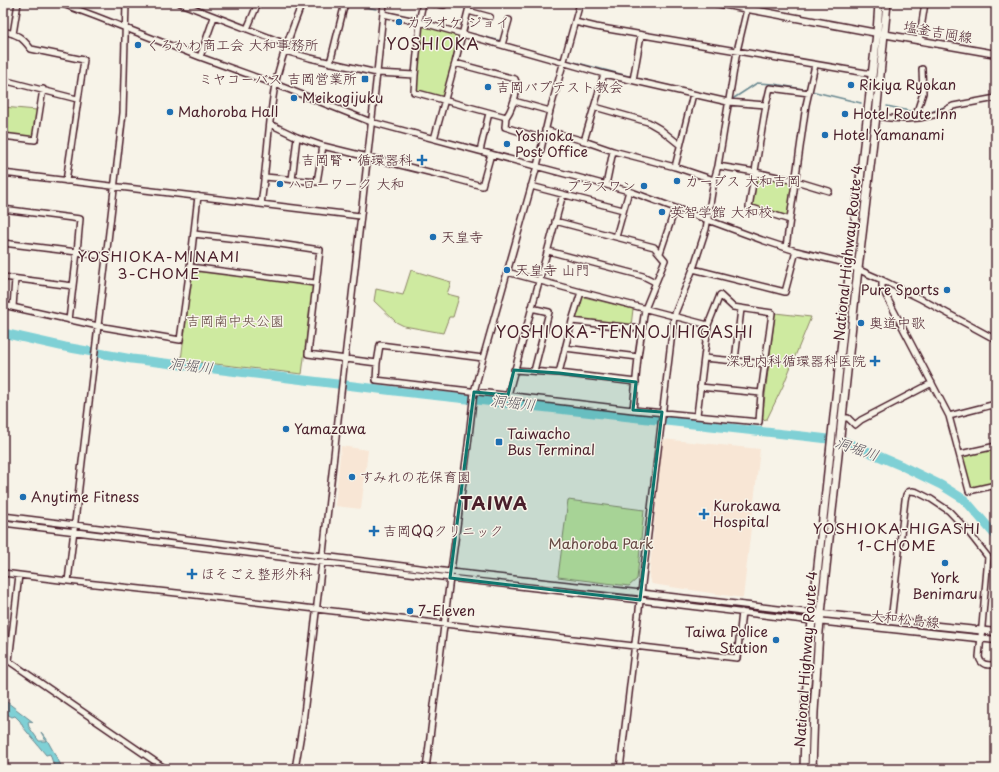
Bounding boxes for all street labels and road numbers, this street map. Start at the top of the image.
street label: 塩釜吉岡線 [902,15,974,48]
street label: National Highway Route 4 [828,164,867,342]
street label: National Highway Route 4 [789,570,822,748]
street label: 大和松島線 [869,604,941,633]

